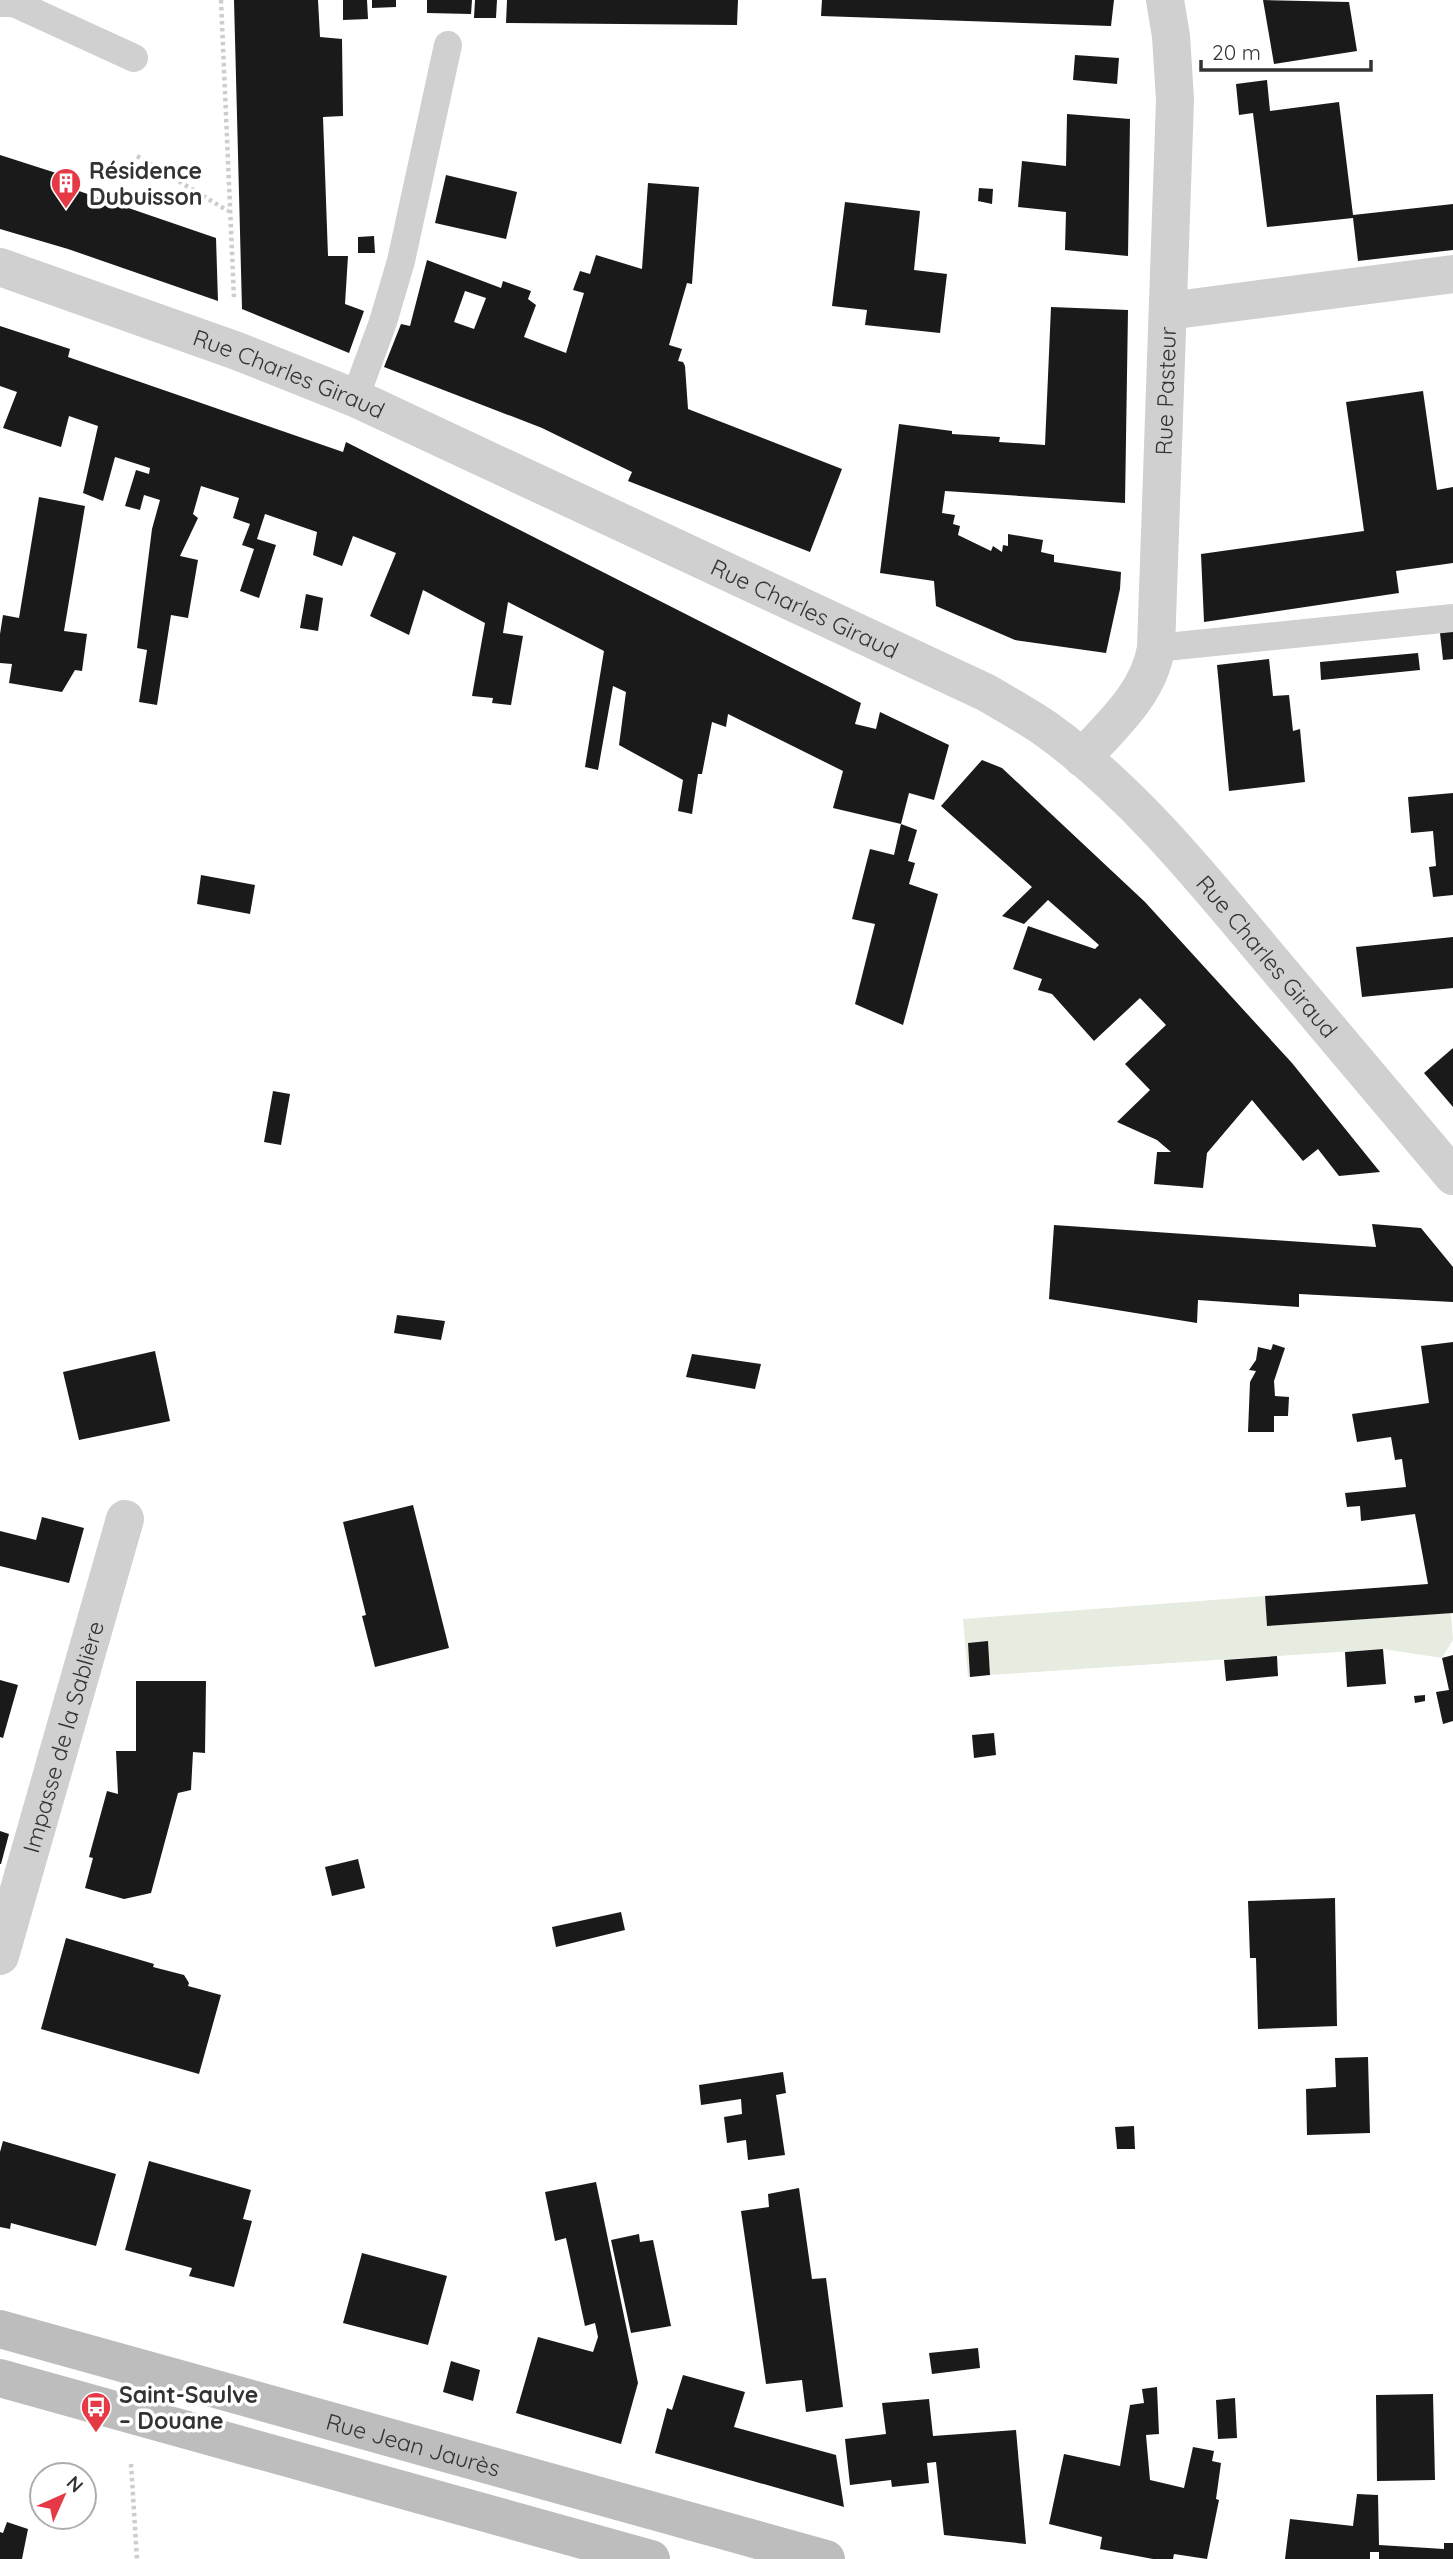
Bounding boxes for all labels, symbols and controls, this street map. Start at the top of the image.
scale bar [1201,28,1371,72]
text: 20 m [1212,39,1261,65]
place label: Résidence Dubuisson [89,156,203,211]
building icon: Résidence Dubuisson [49,166,83,210]
street label: Rue Charles Giraud [189,322,390,424]
street label: Rue Pasteur [1148,326,1182,456]
street label: Rue Charles Giraud [706,552,903,664]
street label: Rue Charles Giraud [1191,869,1344,1043]
street label: Impasse de la Sablière [16,1618,110,1856]
place label: Saint-Saulve – Douane [119,2380,258,2435]
bus stop icon: Saint-Saulve – Douane [79,2390,113,2434]
street label: Rue Jean Jaurès [323,2406,504,2482]
north arrow [28,2461,98,2531]
text: N [62,2471,88,2497]

